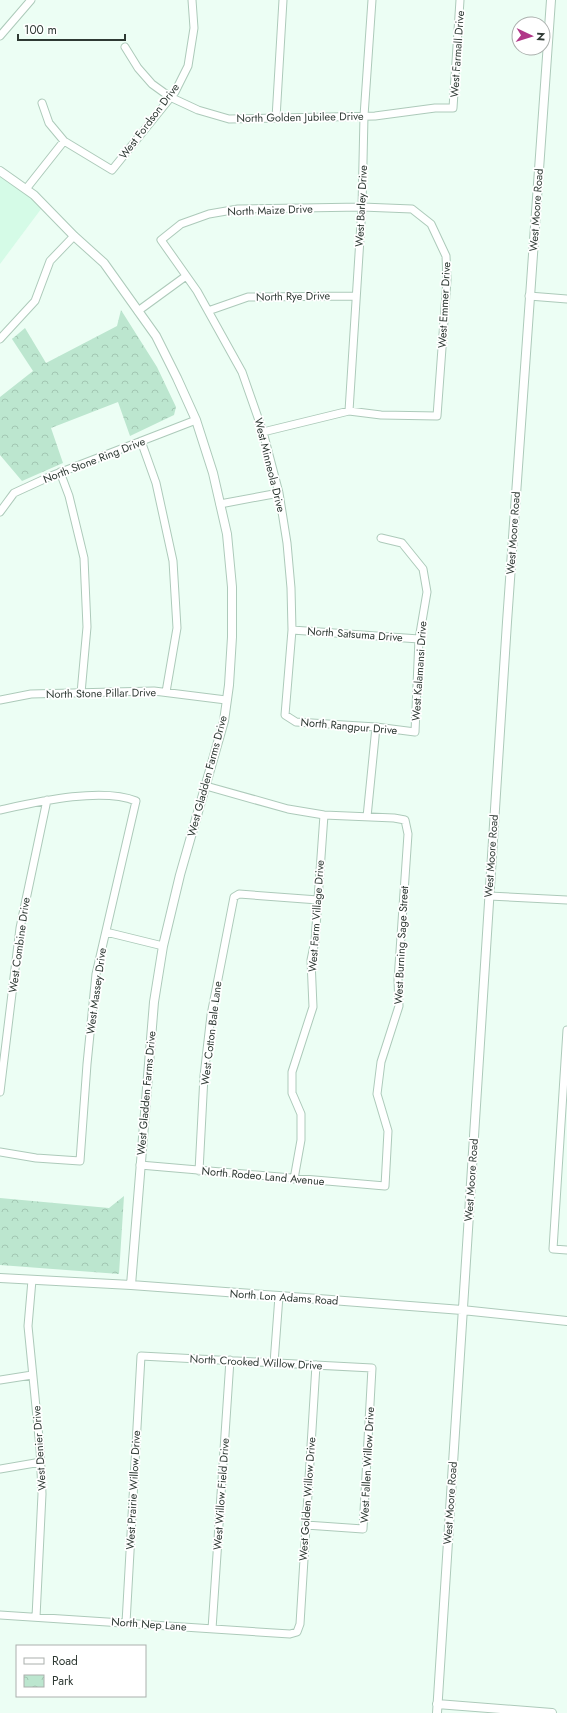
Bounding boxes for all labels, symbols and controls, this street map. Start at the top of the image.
street label: West Farmall Drive [446,10,468,98]
scale bar [18,16,125,42]
north arrow [511,16,551,56]
text: 100 m [24,21,57,39]
text: N [533,32,549,42]
street label: West Fordson Drive [115,79,183,162]
street label: North Golden Jubilee Drive [236,108,364,126]
street label: West Barley Drive [351,164,371,247]
street label: West Moore Road [525,168,547,252]
street label: North Maize Drive [227,201,313,219]
street label: West Emmer Drive [434,261,454,349]
street label: North Rye Drive [256,287,331,305]
street label: West Minneola Drive [251,416,290,514]
street label: North Stone Ring Drive [41,433,148,487]
street label: West Moore Road [502,491,524,575]
street label: West Kalamansi Drive [408,620,430,721]
street label: North Satsuma Drive [307,623,404,645]
street label: North Stone Pillar Drive [46,684,157,702]
street label: West Gladden Farms Drive [183,713,231,838]
street label: North Rangpur Drive [300,714,398,738]
street label: West Moore Road [480,814,502,898]
street label: West Farm Village Drive [304,859,328,973]
street label: West Burning Sage Street [390,885,412,1005]
street label: West Combine Drive [4,896,34,994]
street label: West Massey Drive [82,946,110,1035]
street label: West Cotton Bale Lane [197,980,225,1086]
street label: West Gladden Farms Drive [133,1030,159,1156]
street label: West Moore Road [460,1138,482,1222]
street label: North Rodeo Land Avenue [201,1163,325,1189]
street label: North Lon Adams Road [229,1285,339,1309]
street label: North Crooked Willow Drive [189,1351,323,1373]
street label: West Denier Drive [28,1405,50,1491]
street label: West Fallen Willow Drive [356,1406,378,1523]
street label: West Prairie Willow Drive [122,1430,144,1550]
street label: West Golden Willow Drive [295,1436,319,1561]
street label: West Willow Field Drive [209,1437,233,1550]
street label: West Moore Road [439,1461,461,1545]
street label: North Nep Lane [111,1613,188,1635]
legend [16,1645,146,1697]
text: Road [52,1652,78,1670]
text: Park [52,1672,74,1690]

